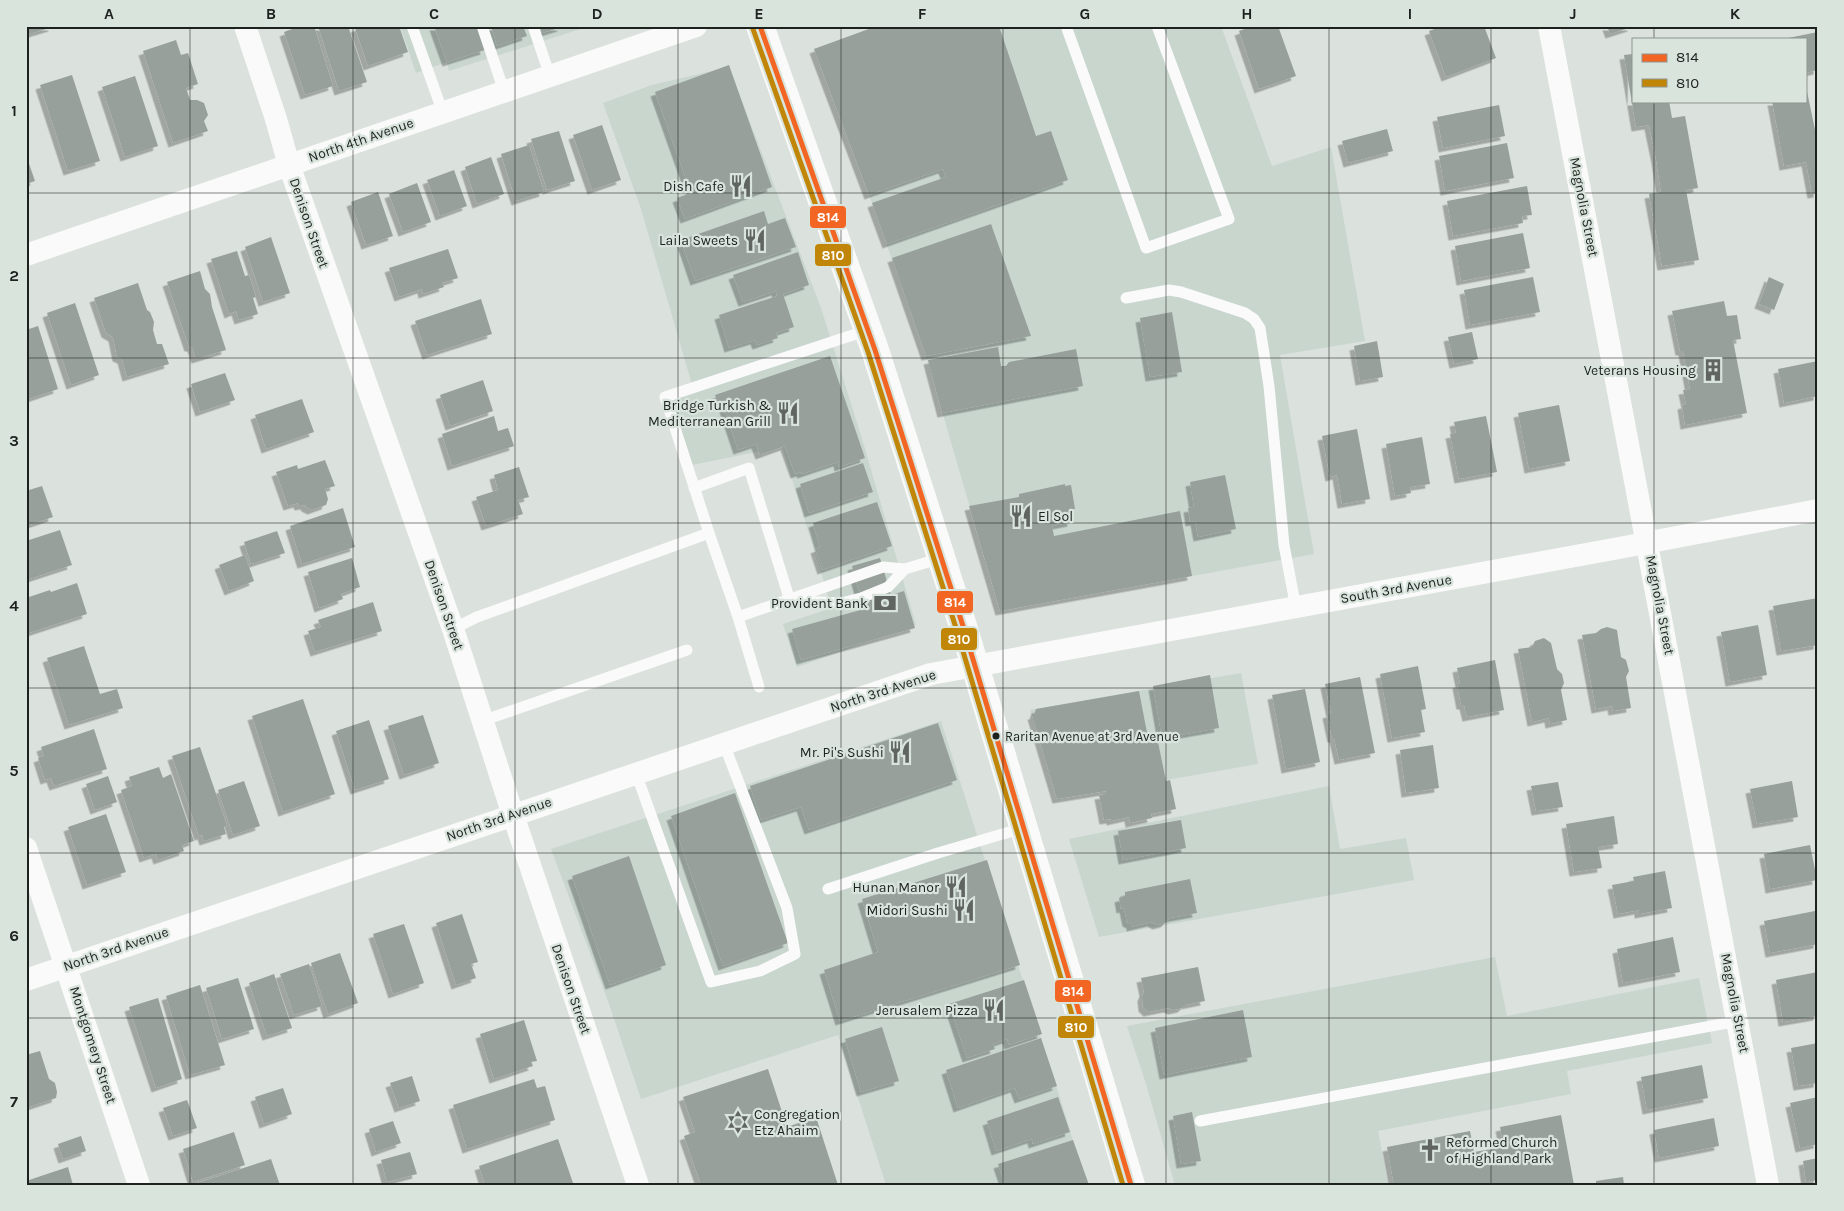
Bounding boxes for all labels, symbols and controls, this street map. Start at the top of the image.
text: A [104,4,114,23]
text: B [266,4,276,23]
text: C [429,4,439,23]
text: D [592,4,603,23]
text: E [754,4,764,23]
text: F [918,4,927,23]
text: G [1080,4,1090,23]
text: H [1241,4,1253,23]
text: I [1408,4,1412,23]
text: J [1569,4,1577,23]
text: K [1730,4,1741,23]
legend [1632,38,1806,102]
text: 814 [1676,48,1699,66]
text: 810 [1676,74,1699,92]
text: 1 [11,101,17,120]
street label: North 4th Avenue [306,114,416,166]
street label: Magnolia Street [1566,156,1602,258]
restaurant icon: Dish Cafe [728,173,754,199]
street label: Denison Street [286,176,332,270]
place label: Dish Cafe [663,178,724,195]
line badge: 814 [809,205,847,229]
text: 814 [817,209,840,226]
restaurant icon: Laila Sweets [742,227,768,253]
place label: Laila Sweets [659,232,738,249]
line badge: 810 [814,243,852,267]
text: 810 [822,247,845,264]
text: 2 [9,266,19,285]
building icon: Veterans Housing [1700,357,1726,383]
place label: Veterans Housing [1584,362,1696,379]
place label: Bridge Turkish & Mediterranean Grill [648,397,771,430]
restaurant icon: Bridge Turkish & Mediterranean Grill [775,400,801,426]
text: 3 [9,431,19,450]
restaurant icon: El Sol [1008,503,1034,529]
place label: El Sol [1038,508,1073,525]
street label: Magnolia Street [1642,554,1678,656]
street label: Denison Street [421,558,467,652]
street label: South 3rd Avenue [1339,571,1453,607]
bank icon: Provident Bank [872,590,898,616]
line badge: 814 [936,590,974,614]
text: 814 [944,594,967,611]
place label: Provident Bank [771,595,868,612]
text: 4 [9,596,19,615]
line badge: 810 [940,627,978,651]
text: 810 [948,631,971,648]
street label: North 3rd Avenue [828,666,938,716]
place label: Raritan Avenue at 3rd Avenue [1005,729,1179,744]
marker: Raritan Avenue at 3rd Avenue [991,731,1001,741]
restaurant icon: Mr. Pi's Sushi [887,739,913,765]
place label: Mr. Pi's Sushi [800,744,884,761]
text: 5 [9,761,19,780]
street label: North 3rd Avenue [444,793,554,845]
restaurant icon: Hunan Manor [943,874,969,900]
place label: Hunan Manor [853,879,940,896]
restaurant icon: Midori Sushi [951,897,977,923]
place label: Midori Sushi [867,902,948,919]
street label: North 3rd Avenue [61,923,171,975]
text: 6 [9,926,19,945]
street label: Denison Street [548,942,594,1036]
street label: Magnolia Street [1717,952,1753,1054]
line badge: 814 [1054,979,1092,1003]
text: 814 [1062,983,1085,1000]
street label: Montgomery Street [66,984,120,1106]
restaurant icon: Jerusalem Pizza [981,997,1007,1023]
place label: Jerusalem Pizza [876,1002,978,1019]
line badge: 810 [1057,1015,1095,1039]
text: 810 [1065,1019,1088,1036]
text: 7 [10,1092,18,1111]
place label: Congregation Etz Ahaim [754,1106,840,1139]
synagogue icon: Congregation Etz Ahaim [725,1109,751,1135]
place label: Reformed Church of Highland Park [1446,1134,1557,1167]
church icon: Reformed Church of Highland Park [1417,1137,1443,1163]

